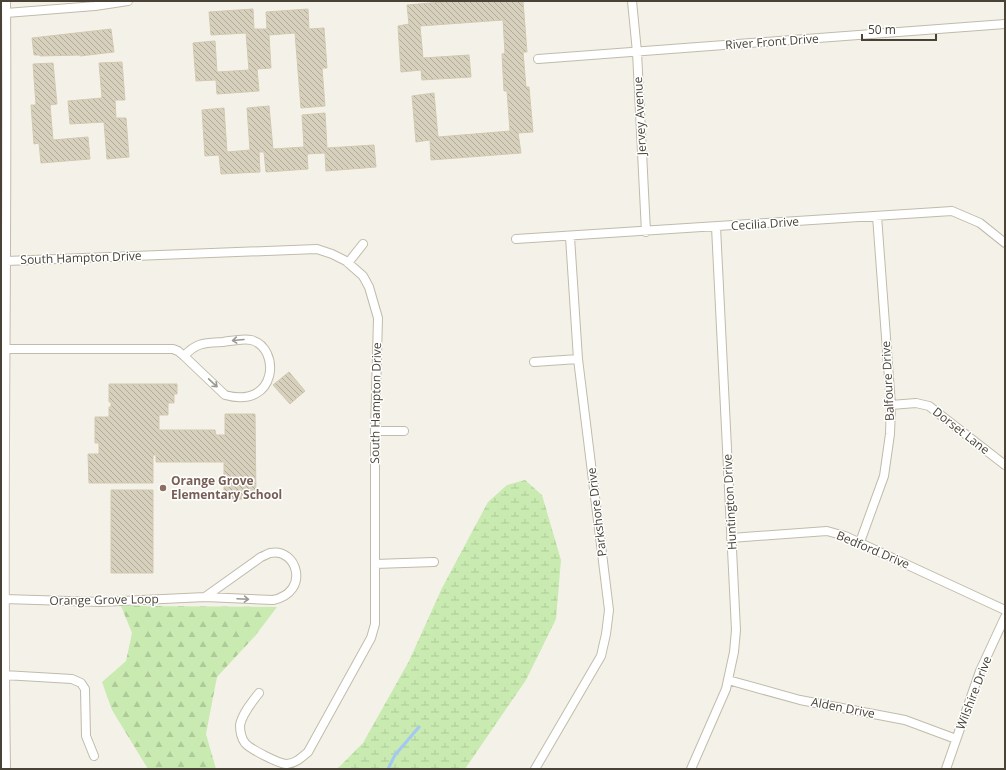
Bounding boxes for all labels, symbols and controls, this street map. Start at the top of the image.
scale bar [862,16,936,42]
text: 50 m [868,21,896,38]
street label: River Front Drive [725,30,820,53]
street label: Jervey Avenue [629,76,650,157]
street label: Cecilia Drive [730,213,800,234]
street label: South Hampton Drive [20,247,142,268]
one-way arrow [232,337,245,344]
street label: Balfoure Drive [877,340,898,422]
street label: South Hampton Drive [366,342,385,464]
one-way arrow [208,378,218,388]
street label: Dorset Lane [929,403,993,458]
street label: Huntington Drive [718,453,741,550]
street label: Parkshore Drive [583,466,610,558]
place label: Orange Grove Elementary School [171,472,282,503]
marker: Orange Grove Elementary School [158,483,168,493]
street label: Bedford Drive [834,527,913,573]
street label: Orange Grove Loop [49,590,159,609]
one-way arrow [236,595,249,602]
street label: Wilshire Drive [952,653,995,732]
street label: Alden Drive [810,693,877,722]

